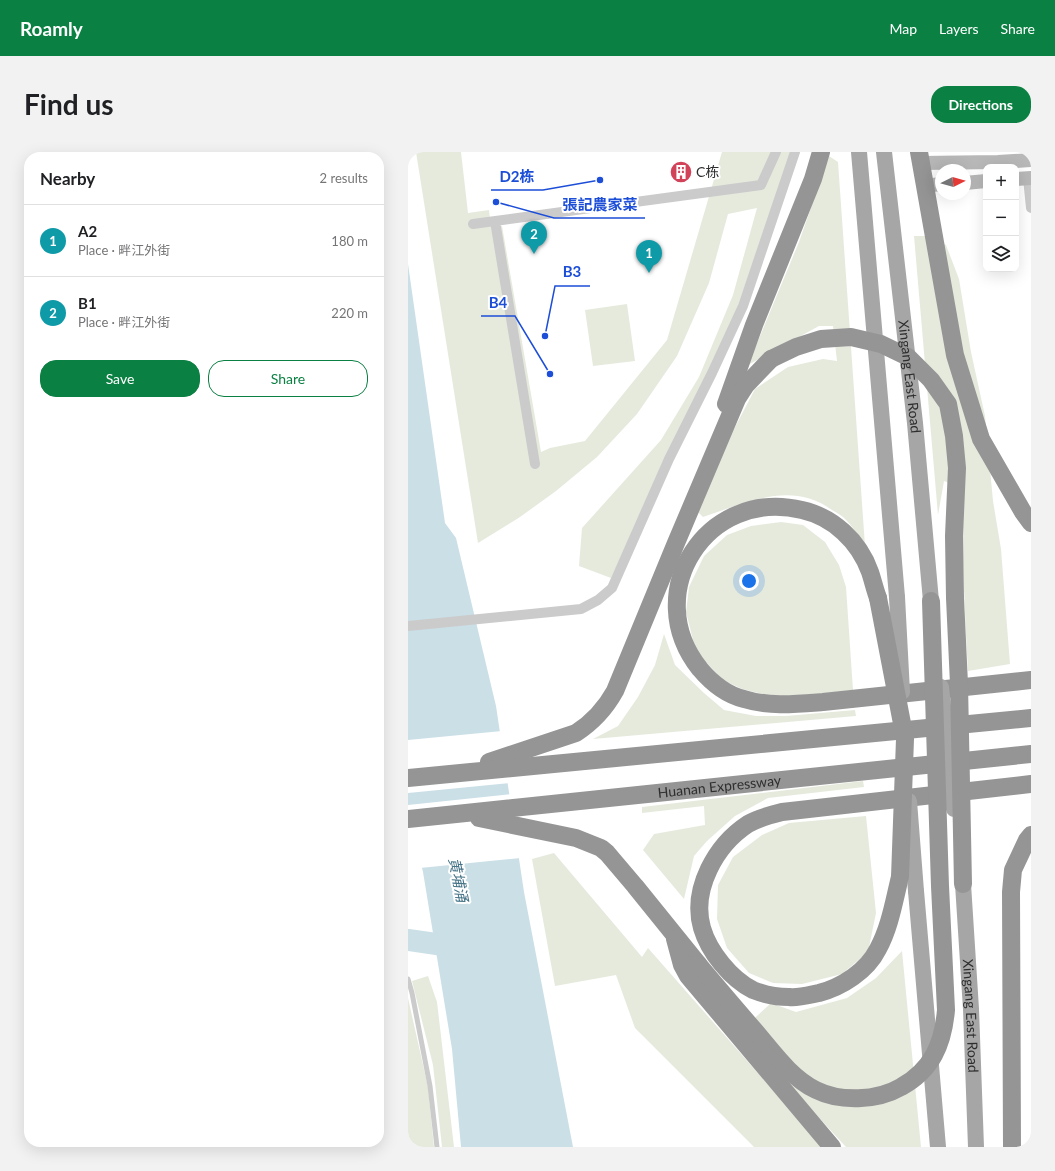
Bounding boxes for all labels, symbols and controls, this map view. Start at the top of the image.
text: Roamly [20,17,83,40]
text: Map [889,20,917,37]
text: Layers [939,20,979,37]
text: Share [1001,20,1035,37]
button: Directions [931,86,1031,123]
text: Find us [24,87,114,121]
building icon: C栋 [668,159,694,185]
callout: D2栋 [491,163,543,190]
place label: C栋 [696,163,719,180]
north arrow [935,164,971,200]
map controls [983,164,1019,272]
button: + [983,164,1019,200]
text: D2栋 [499,167,535,185]
text: Nearby [40,168,95,189]
text: 2 results [320,170,368,186]
callout: 張記農家菜 [554,191,645,218]
text: 張記農家菜 [562,195,638,213]
button: − [983,200,1019,236]
pin: 2 [521,221,547,254]
text: A2 [78,222,97,240]
text: 1 [49,233,57,249]
text: 180 m [331,233,368,249]
button: layers [983,236,1019,272]
pin: 1 [636,240,662,273]
text: Place · 畔江外街 [78,242,170,258]
callout: B3 [555,259,590,286]
text: B3 [563,262,581,280]
callout: B4 [481,289,515,316]
text: B4 [489,293,508,311]
text: B1 [78,294,97,312]
text: 2 [49,305,57,321]
text: 220 m [331,305,368,321]
text: Place · 畔江外街 [78,314,170,330]
street label: Xingang East Road [895,319,925,434]
button: Save [40,360,200,397]
button: Share [208,360,368,397]
your location [739,571,759,591]
street label: Huanan Expressway [657,771,782,801]
water label: 黄埔涌 [446,856,472,906]
street label: Xingang East Road [960,958,982,1073]

